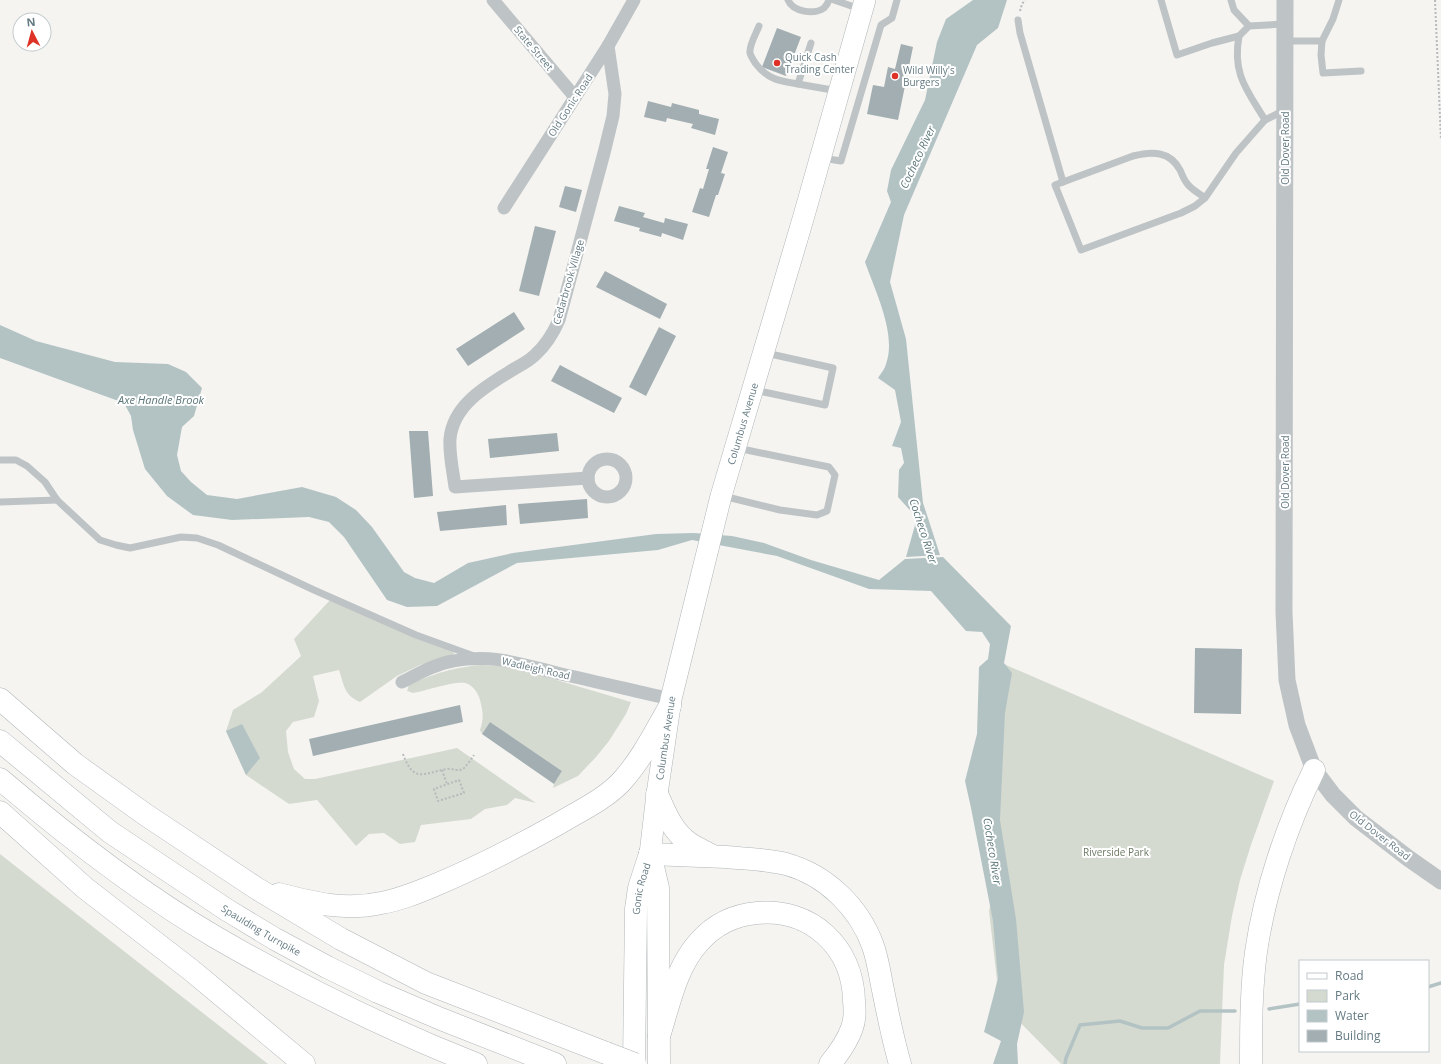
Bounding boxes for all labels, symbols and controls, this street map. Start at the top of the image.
north arrow [12,12,52,52]
text: N [26,14,36,29]
street label: State Street [511,23,557,74]
place label: Quick Cash Trading Center [785,50,854,76]
marker: Quick Cash Trading Center [772,58,782,68]
place label: Wild Willy's Burgers [903,63,955,89]
street label: Old Gonic Road [544,71,596,139]
marker: Wild Willy's Burgers [890,71,900,81]
street label: Old Dover Road [1278,111,1292,185]
water label: Cocheco River [896,123,938,191]
street label: Cedarbrook Village [549,237,587,326]
street label: Columbus Avenue [724,381,761,466]
water label: Axe Handle Brook [117,392,205,407]
street label: Old Dover Road [1278,435,1292,509]
water label: Cocheco River [906,497,942,566]
street label: Wadleigh Road [501,653,571,683]
street label: Columbus Avenue [652,694,679,781]
street label: Old Dover Road [1347,807,1413,863]
water label: Cocheco River [980,817,1006,886]
park label: Riverside Park [1083,845,1150,859]
street label: Gonic Road [629,861,654,915]
street label: Spaulding Turnpike [219,901,304,959]
legend [1299,960,1429,1052]
text: Road [1335,967,1364,984]
text: Park [1335,987,1361,1004]
text: Water [1335,1007,1369,1024]
text: Building [1335,1027,1381,1044]

